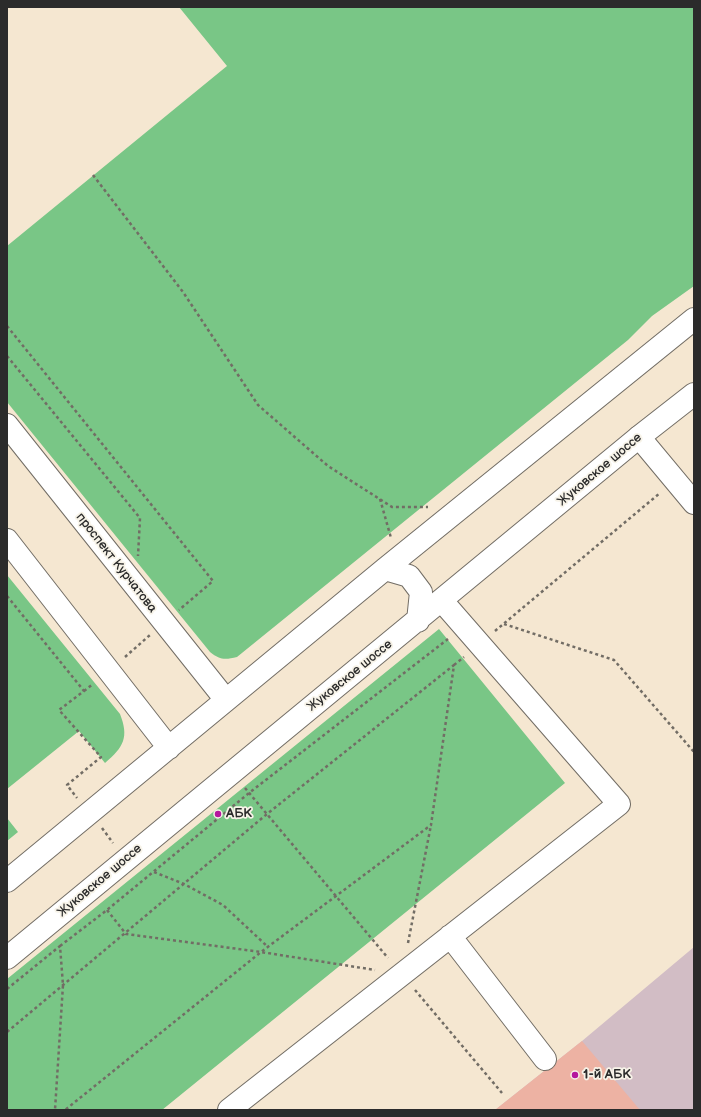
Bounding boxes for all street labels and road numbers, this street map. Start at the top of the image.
street label: Жуковское шоссе [555,430,645,510]
street label: проспект Курчатова [72,510,160,616]
street label: Жуковское шоссе [304,637,396,715]
street label: Жуковское шоссе [55,841,145,921]

